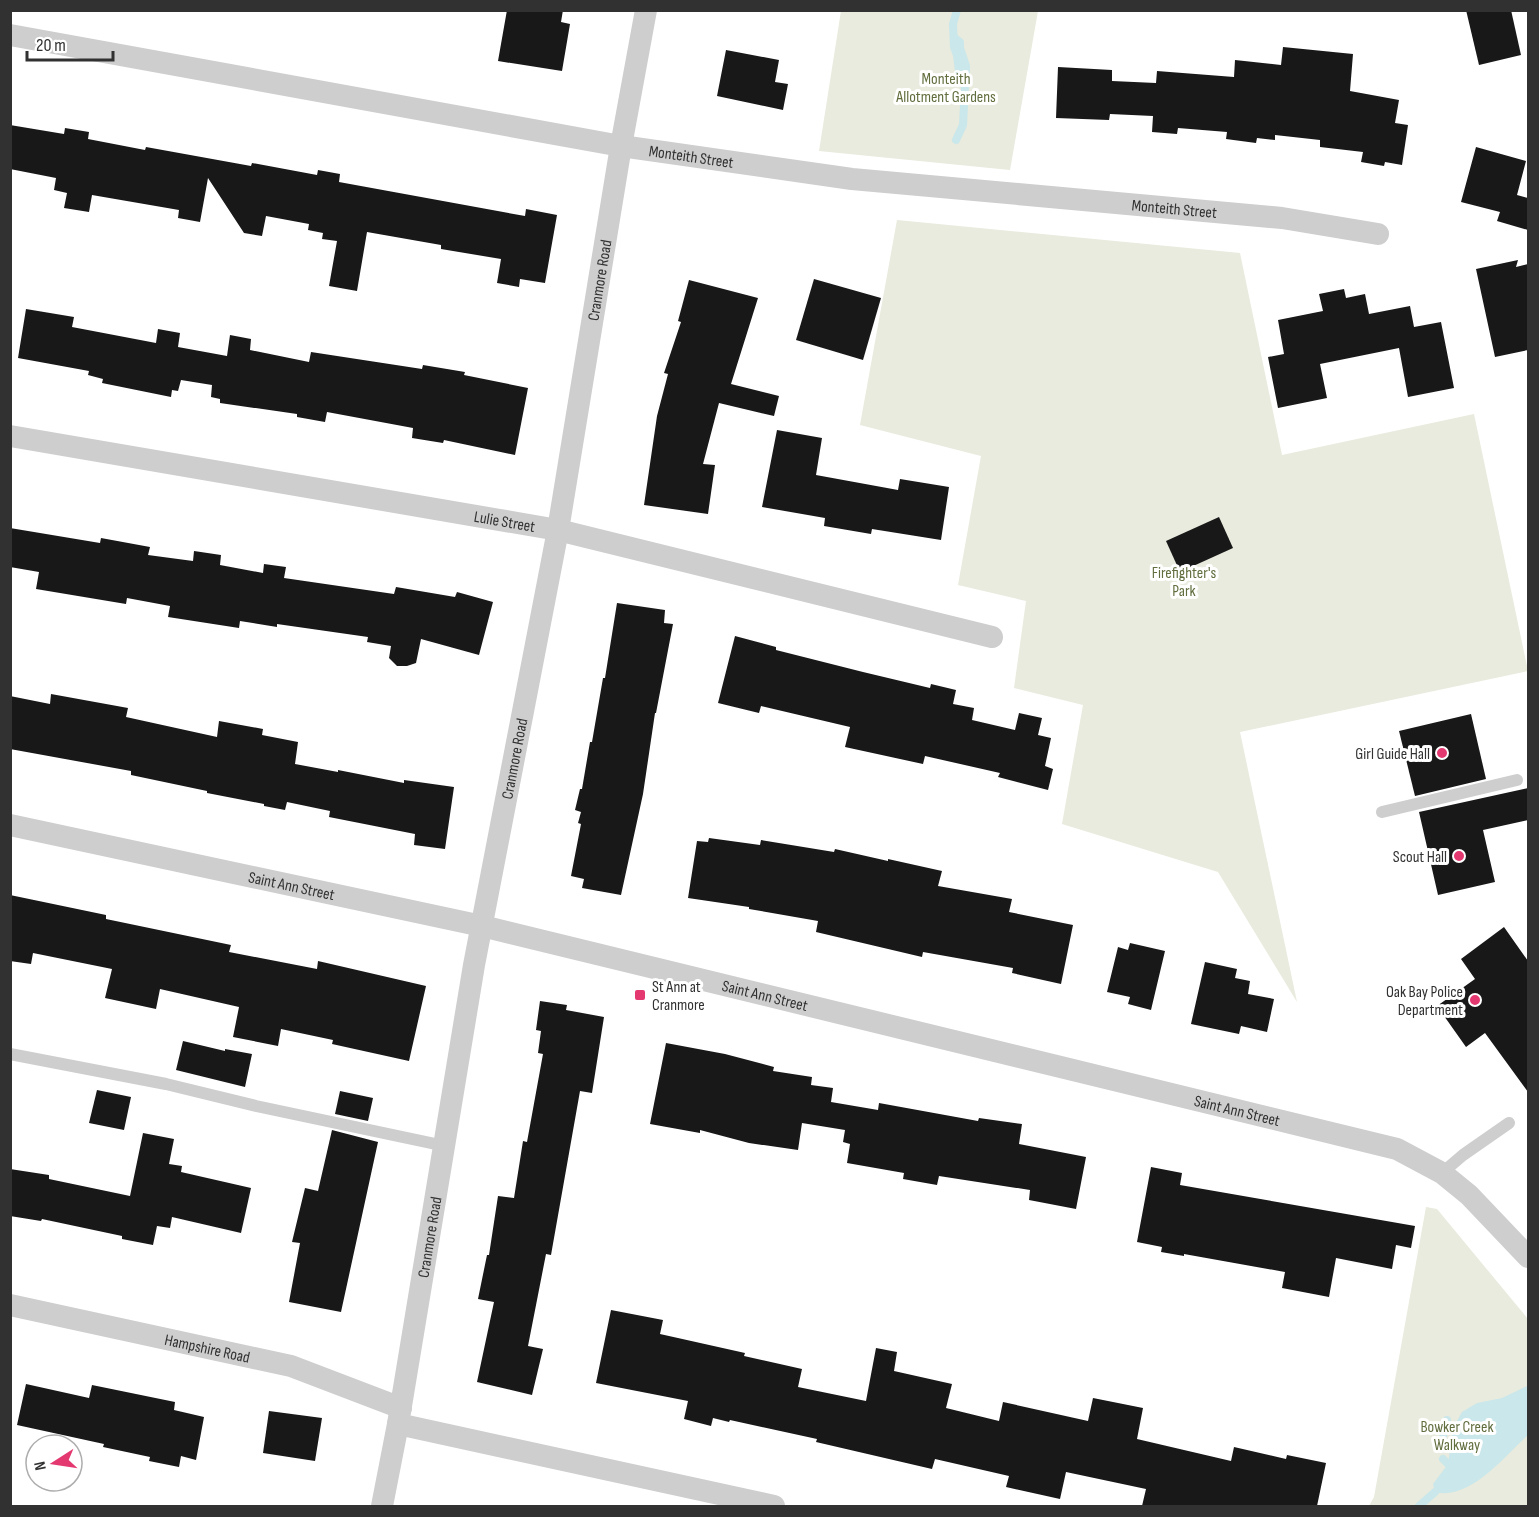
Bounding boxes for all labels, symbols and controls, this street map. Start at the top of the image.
scale bar [27,24,112,62]
text: 20 m [36,35,66,56]
park label: Monteith Allotment Gardens [895,70,996,107]
street label: Monteith Street [647,142,735,173]
street label: Monteith Street [1131,196,1218,223]
street label: Cranmore Road [584,238,616,322]
street label: Lulie Street [472,508,537,537]
park label: Firefighter's Park [1152,564,1217,601]
street label: Cranmore Road [498,717,532,801]
place label: Girl Guide Hall [1355,745,1430,764]
marker: Girl Guide Hall [1435,746,1449,760]
place label: Scout Hall [1393,848,1447,867]
marker: Scout Hall [1452,849,1466,863]
street label: Saint Ann Street [246,868,336,905]
street label: Saint Ann Street [720,977,810,1016]
place label: St Ann at Cranmore [652,978,705,1015]
place label: Oak Bay Police Department [1386,983,1463,1020]
marker: St Ann at Cranmore [633,988,647,1002]
marker: Oak Bay Police Department [1468,993,1482,1007]
street label: Saint Ann Street [1192,1092,1282,1131]
street label: Cranmore Road [414,1195,446,1279]
street label: Hampshire Road [163,1331,252,1368]
park label: Bowker Creek Walkway [1420,1418,1494,1455]
north arrow [24,1433,84,1493]
text: N [31,1460,51,1472]

